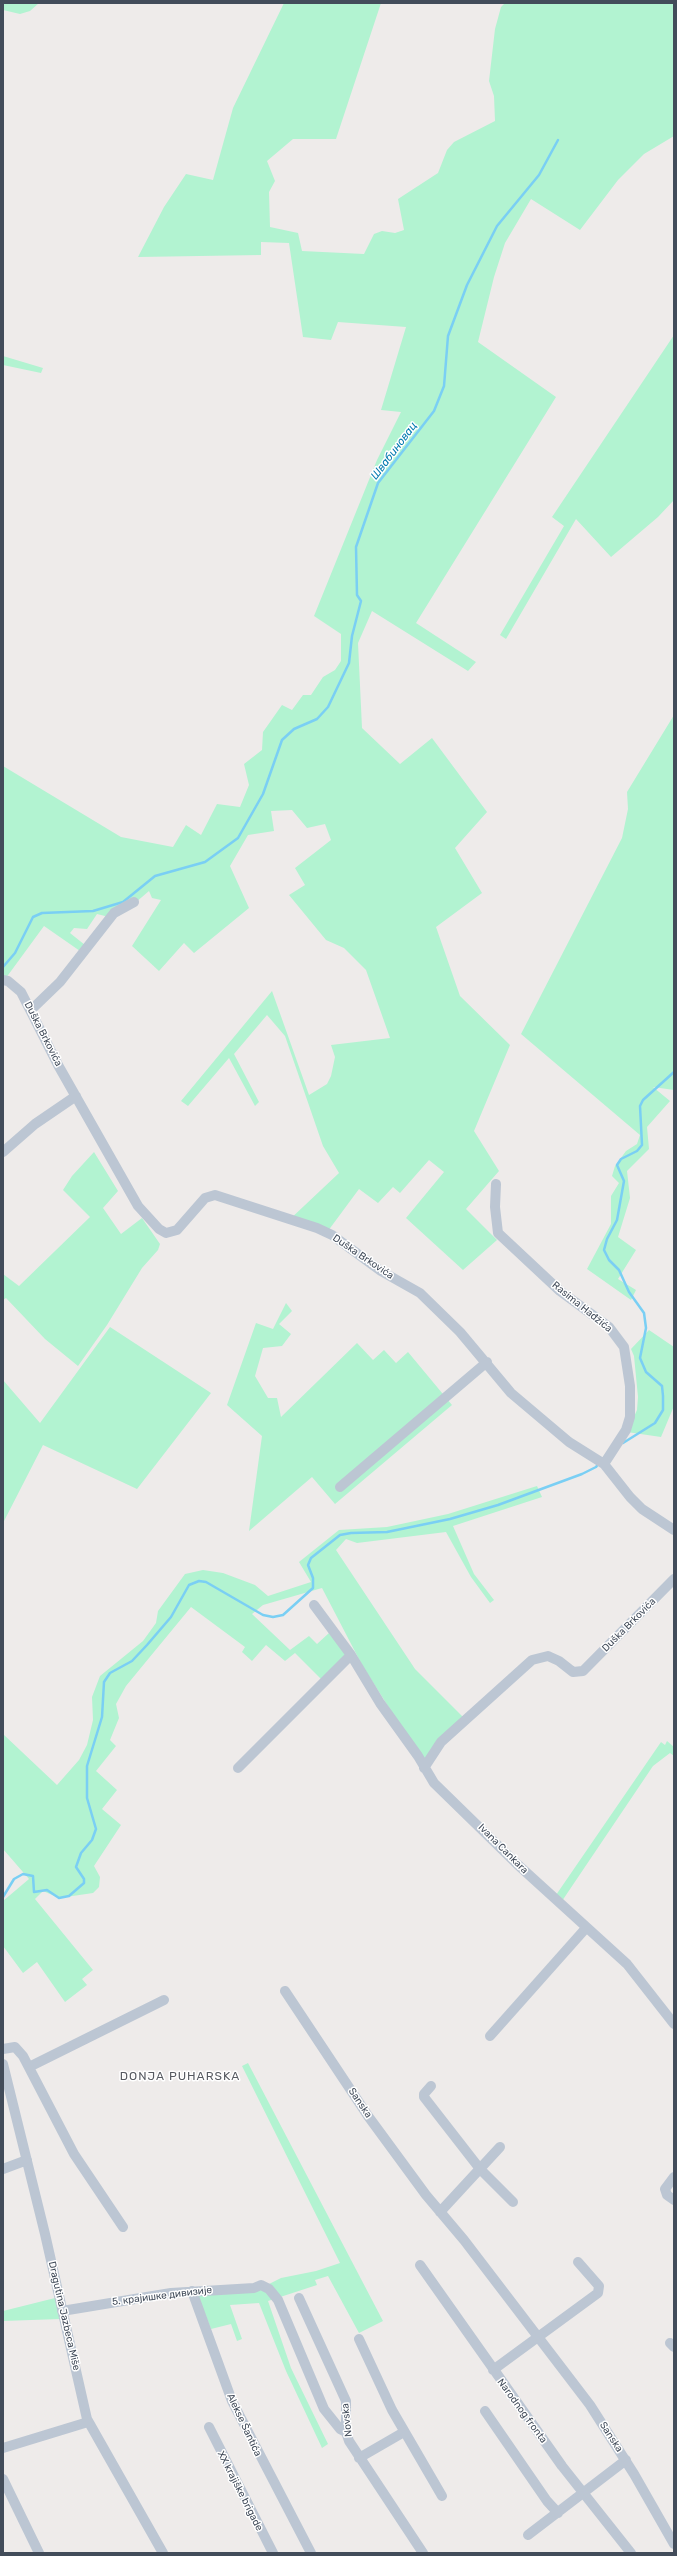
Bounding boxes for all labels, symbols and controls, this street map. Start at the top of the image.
water label: Швабиновац [368,420,420,482]
street label: Duška Brkovića [22,1000,64,1068]
street label: Duška Brkovića [330,1232,396,1282]
street label: Rasima Hađžića [550,1279,614,1335]
street label: Duška Brkovića [600,1596,658,1654]
street label: Ivana Cankara [476,1822,530,1876]
district label: DONJA PUHARSKA [120,2070,240,2084]
street label: Sanska [346,2086,374,2120]
street label: Dragutina Jazbeca Miše [46,2260,82,2372]
street label: 5. крајишке дивизије [111,2284,213,2308]
street label: Narodnog fronta [495,2376,549,2446]
street label: Alekse Šantića [224,2392,264,2458]
street label: Novska [339,2403,355,2437]
street label: Sanska [597,2420,625,2454]
street label: XX krajiške brigade [215,2449,265,2533]

